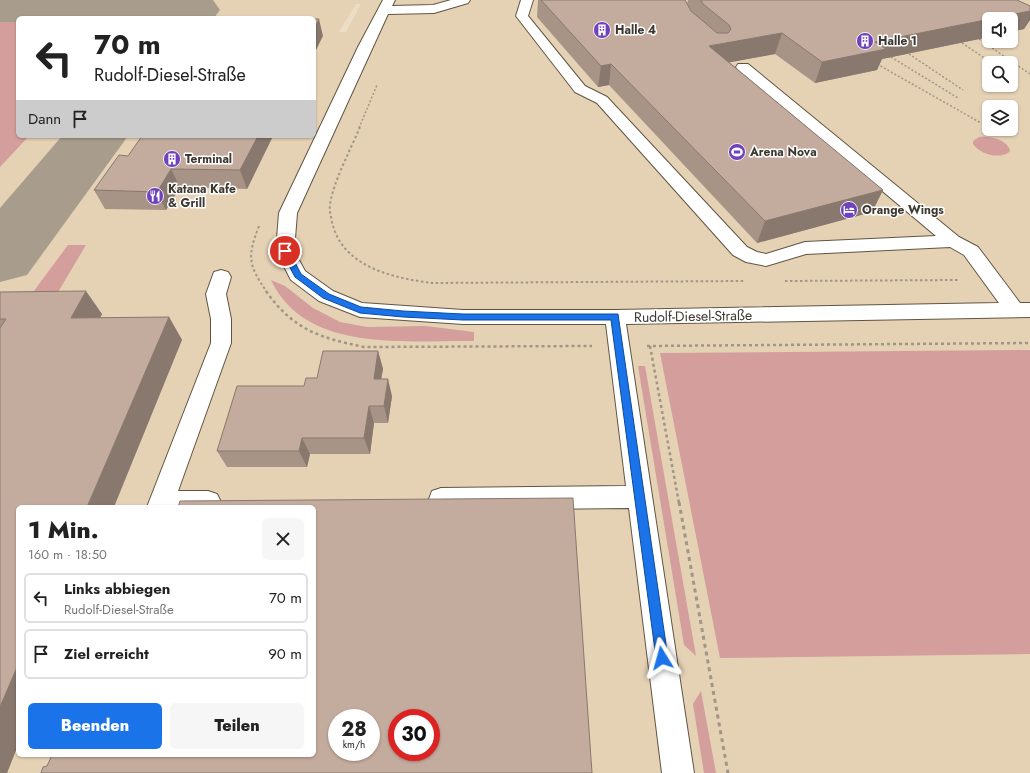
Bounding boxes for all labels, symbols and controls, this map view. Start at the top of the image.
map controls [982,12,1018,136]
button: sound [982,12,1018,48]
building icon: Halle 4 [592,20,612,40]
place label: Halle 4 [615,21,656,39]
text: 70 m [94,24,161,65]
building icon: Halle 1 [855,31,875,51]
icon: left [28,32,80,84]
place label: Halle 1 [878,32,917,50]
button: search [982,56,1018,92]
text: Rudolf-Diesel-Straße [94,62,246,88]
button: layers [982,100,1018,136]
text: Dann [28,108,61,130]
icon: arrive [69,108,91,130]
sports icon: Arena Nova [727,142,747,162]
place label: Arena Nova [749,143,817,161]
building icon: Terminal [162,149,182,169]
place label: Terminal [185,150,232,168]
place label: Katana Kafe & Grill [168,180,236,212]
restaurant icon: Katana Kafe & Grill [145,186,165,206]
hotel icon: Orange Wings [839,200,859,220]
place label: Orange Wings [862,201,944,219]
pin [268,234,302,268]
icon: arrive [274,240,296,262]
street label: Rudolf-Diesel-Straße [634,305,752,327]
text: 1 Min. [28,512,99,547]
button: close [262,518,304,560]
text: 160 m · 18:50 [28,545,107,564]
text: Links abbiegen [64,578,170,600]
icon: left [30,587,52,609]
text: 70 m [269,587,302,609]
text: Rudolf-Diesel-Straße [64,600,174,619]
position arrow [641,637,683,679]
icon: arrive [30,643,52,665]
text: Ziel erreicht [64,643,149,665]
text: 90 m [268,643,302,665]
button: Beenden [28,703,162,749]
button: Teilen [170,703,304,749]
speed limit sign: 30 [388,709,440,761]
text: 28 [341,715,367,744]
text: km/h [343,737,365,752]

